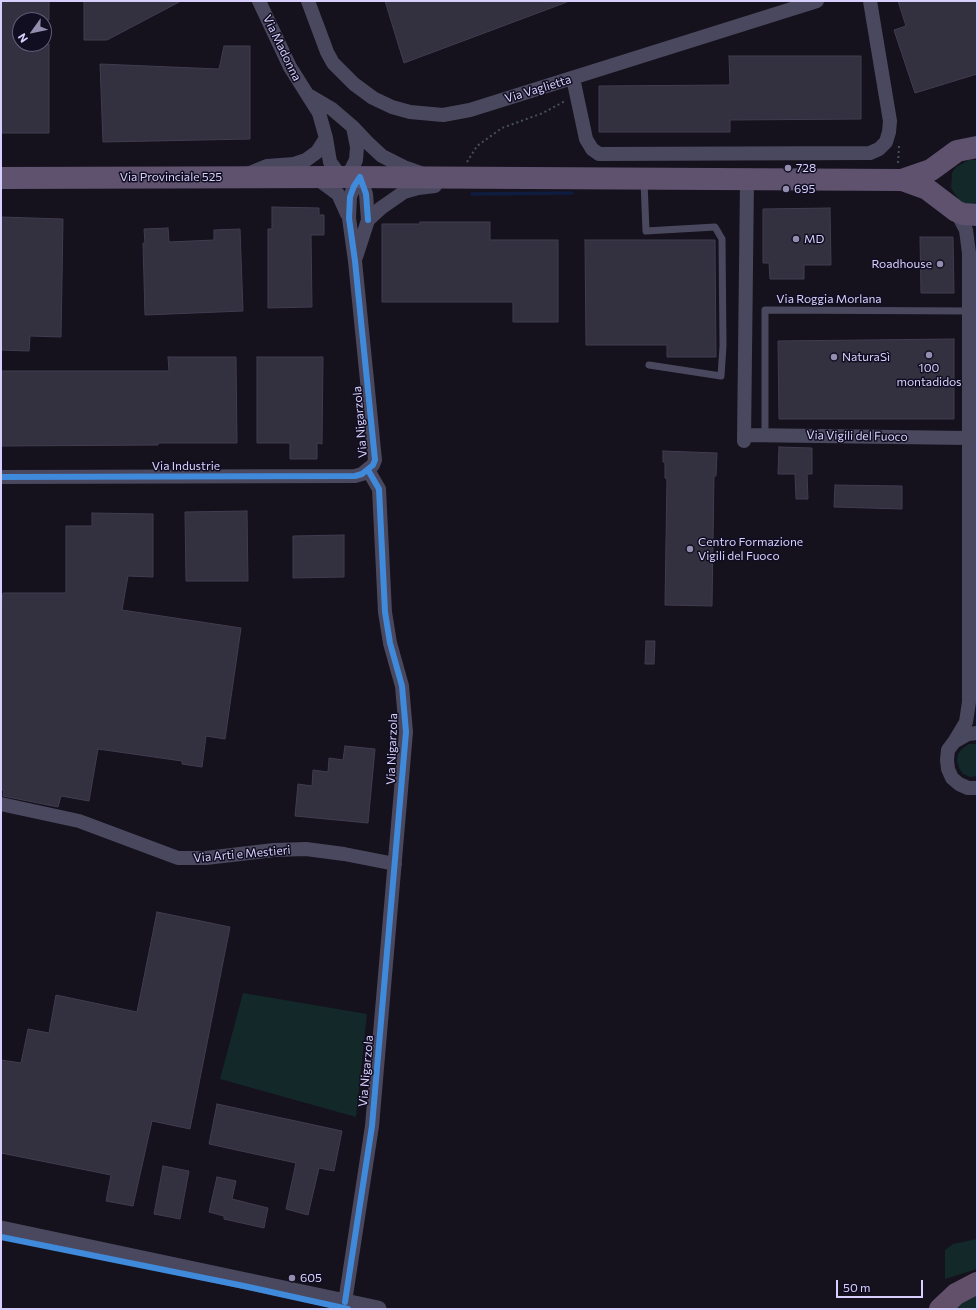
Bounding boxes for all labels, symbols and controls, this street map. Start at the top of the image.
north arrow [12,12,52,52]
street label: Via Madonna [260,13,304,83]
text: N [15,31,30,45]
street label: Via Vaglietta [503,72,573,106]
place label: 728 [796,161,816,175]
marker: 728 [783,163,793,173]
street label: Via Provinciale 525 [120,170,222,184]
place label: 695 [794,182,815,196]
marker: 695 [781,184,791,194]
place label: MD [804,232,824,246]
marker: MD [791,234,801,244]
place label: Roadhouse [871,257,932,271]
marker: Roadhouse [935,259,945,269]
street label: Via Roggia Morlana [776,292,882,306]
place label: NaturaSì [842,350,890,364]
marker: 100 montadidos [924,350,934,360]
marker: NaturaSì [829,352,839,362]
place label: 100 montadidos [896,361,962,389]
street label: Via Nigarzola [350,386,370,458]
street label: Via Vigili del Fuoco [806,428,908,444]
street label: Via Industrie [152,459,220,473]
place label: Centro Formazione Vigili del Fuoco [698,535,803,563]
marker: Centro Formazione Vigili del Fuoco [685,544,695,554]
street label: Via Nigarzola [384,713,400,785]
street label: Via Arti e Mestieri [193,843,291,865]
street label: Via Nigarzola [356,1035,376,1107]
place label: 605 [300,1271,322,1285]
scale bar [838,1272,925,1298]
marker: 605 [287,1273,297,1283]
text: 50 m [843,1280,871,1294]

